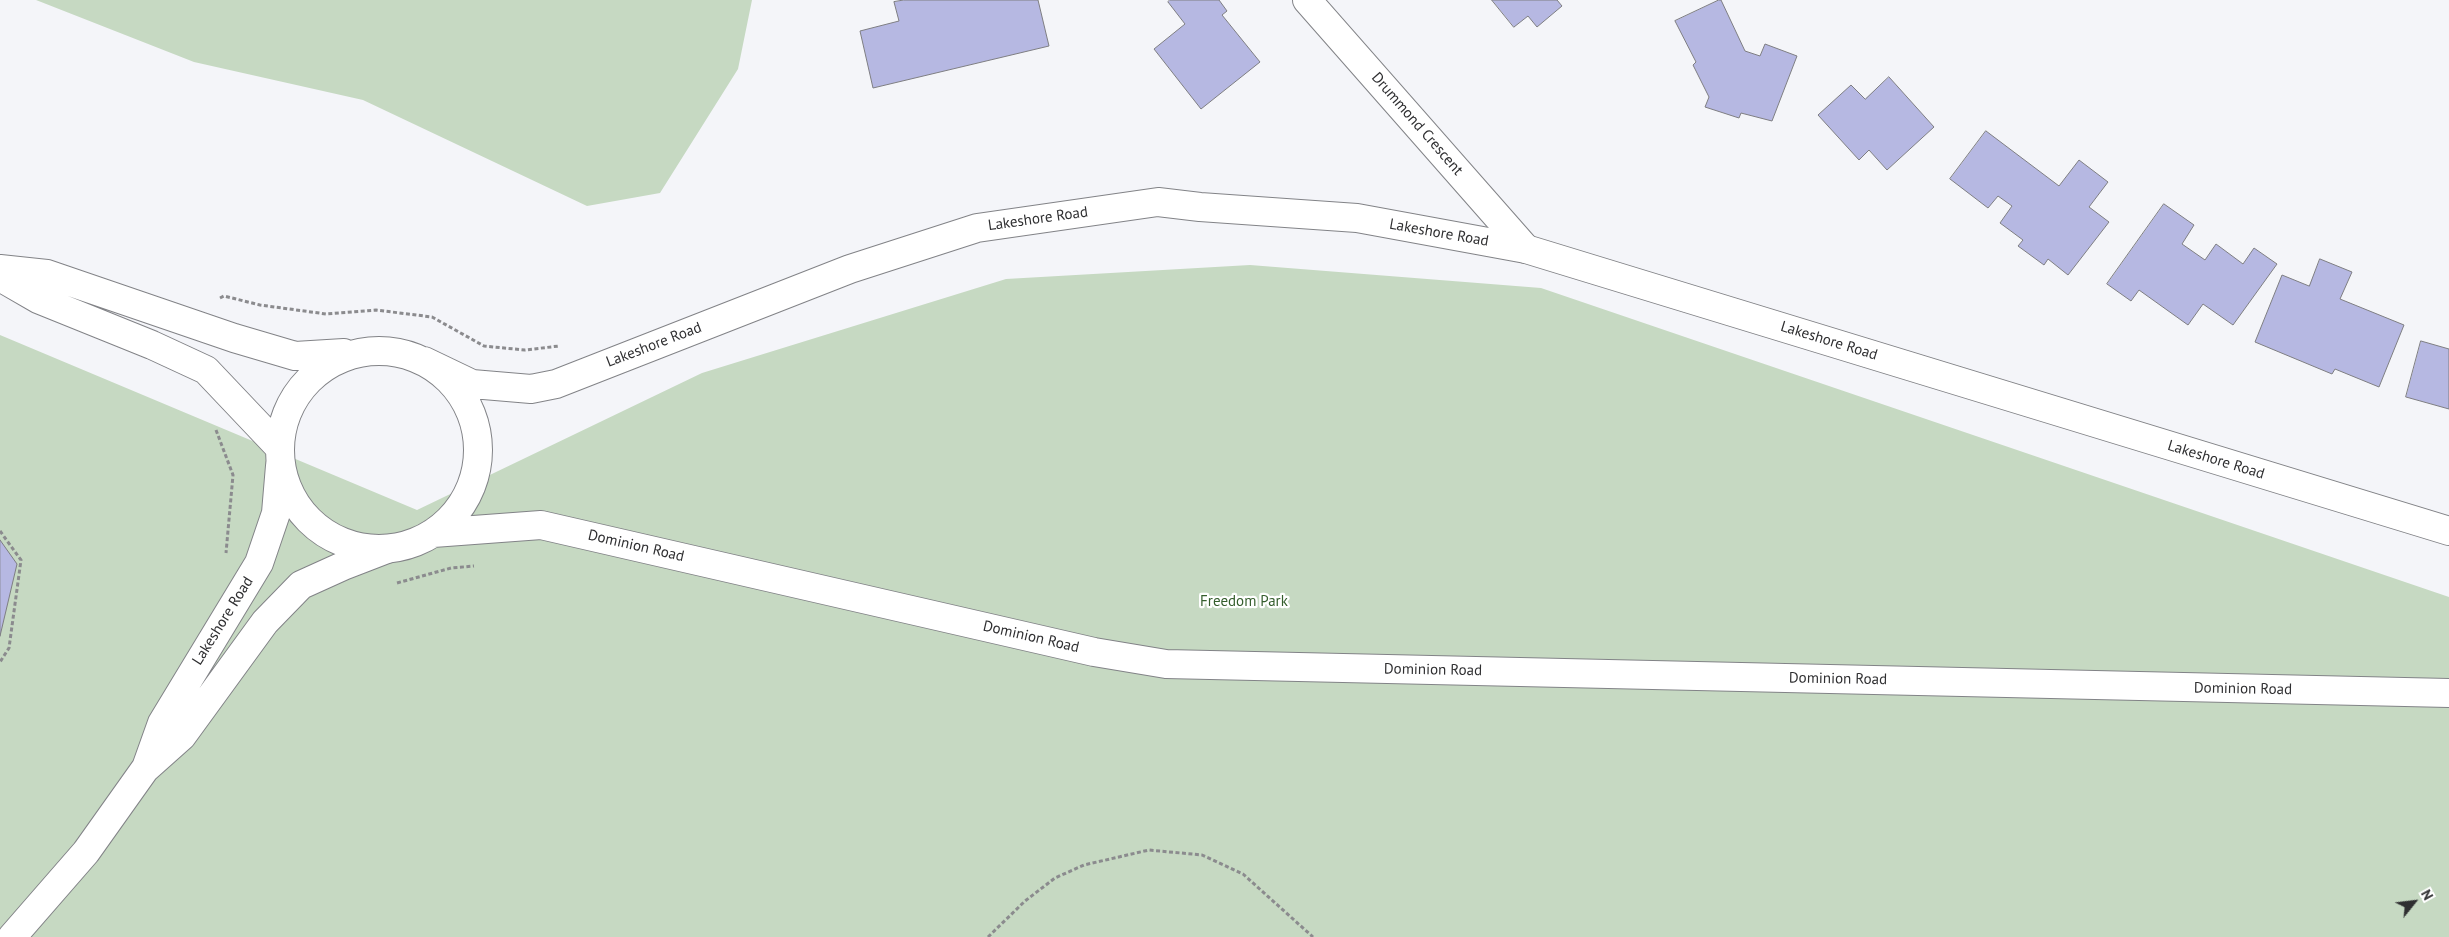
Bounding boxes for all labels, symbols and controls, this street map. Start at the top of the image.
street label: Drummond Crescent [1367,69,1467,179]
street label: Lakeshore Road [987,203,1089,235]
street label: Lakeshore Road [1388,215,1490,251]
street label: Lakeshore Road [1778,318,1880,364]
street label: Lakeshore Road [604,319,704,371]
street label: Lakeshore Road [2165,437,2267,483]
street label: Dominion Road [586,526,686,566]
street label: Lakeshore Road [189,574,257,668]
park label: Freedom Park [1200,593,1288,611]
street label: Dominion Road [981,617,1081,657]
street label: Dominion Road [1384,660,1482,680]
street label: Dominion Road [1789,669,1887,689]
street label: Dominion Road [2194,679,2292,699]
north arrow [2389,877,2439,927]
text: N [2417,886,2437,903]

